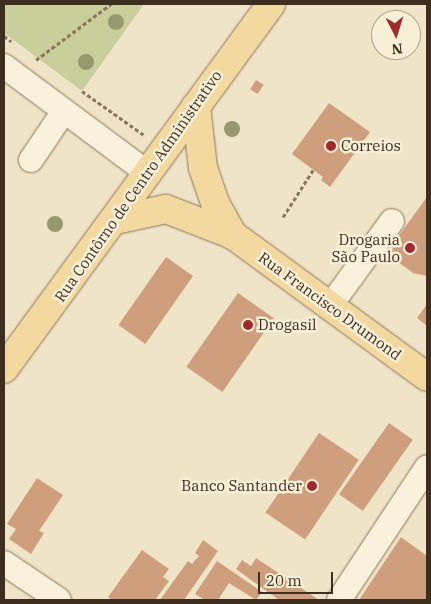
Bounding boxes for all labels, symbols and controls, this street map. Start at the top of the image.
north arrow [371,10,421,60]
text: N [391,39,404,58]
street label: Rua Contôrno de Centro Administrativo [51,67,225,305]
place label: Correios [341,137,401,155]
marker: Correios [325,140,337,152]
place label: Drogaria São Paulo [332,230,400,265]
marker: Drogaria São Paulo [404,242,416,254]
street label: Rua Francisco Drumond [255,248,405,364]
place label: Drogasil [258,316,317,334]
marker: Drogasil [242,319,254,331]
place label: Banco Santander [181,477,302,495]
marker: Banco Santander [306,480,318,492]
scale bar [261,562,336,594]
text: 20 m [266,571,302,590]

